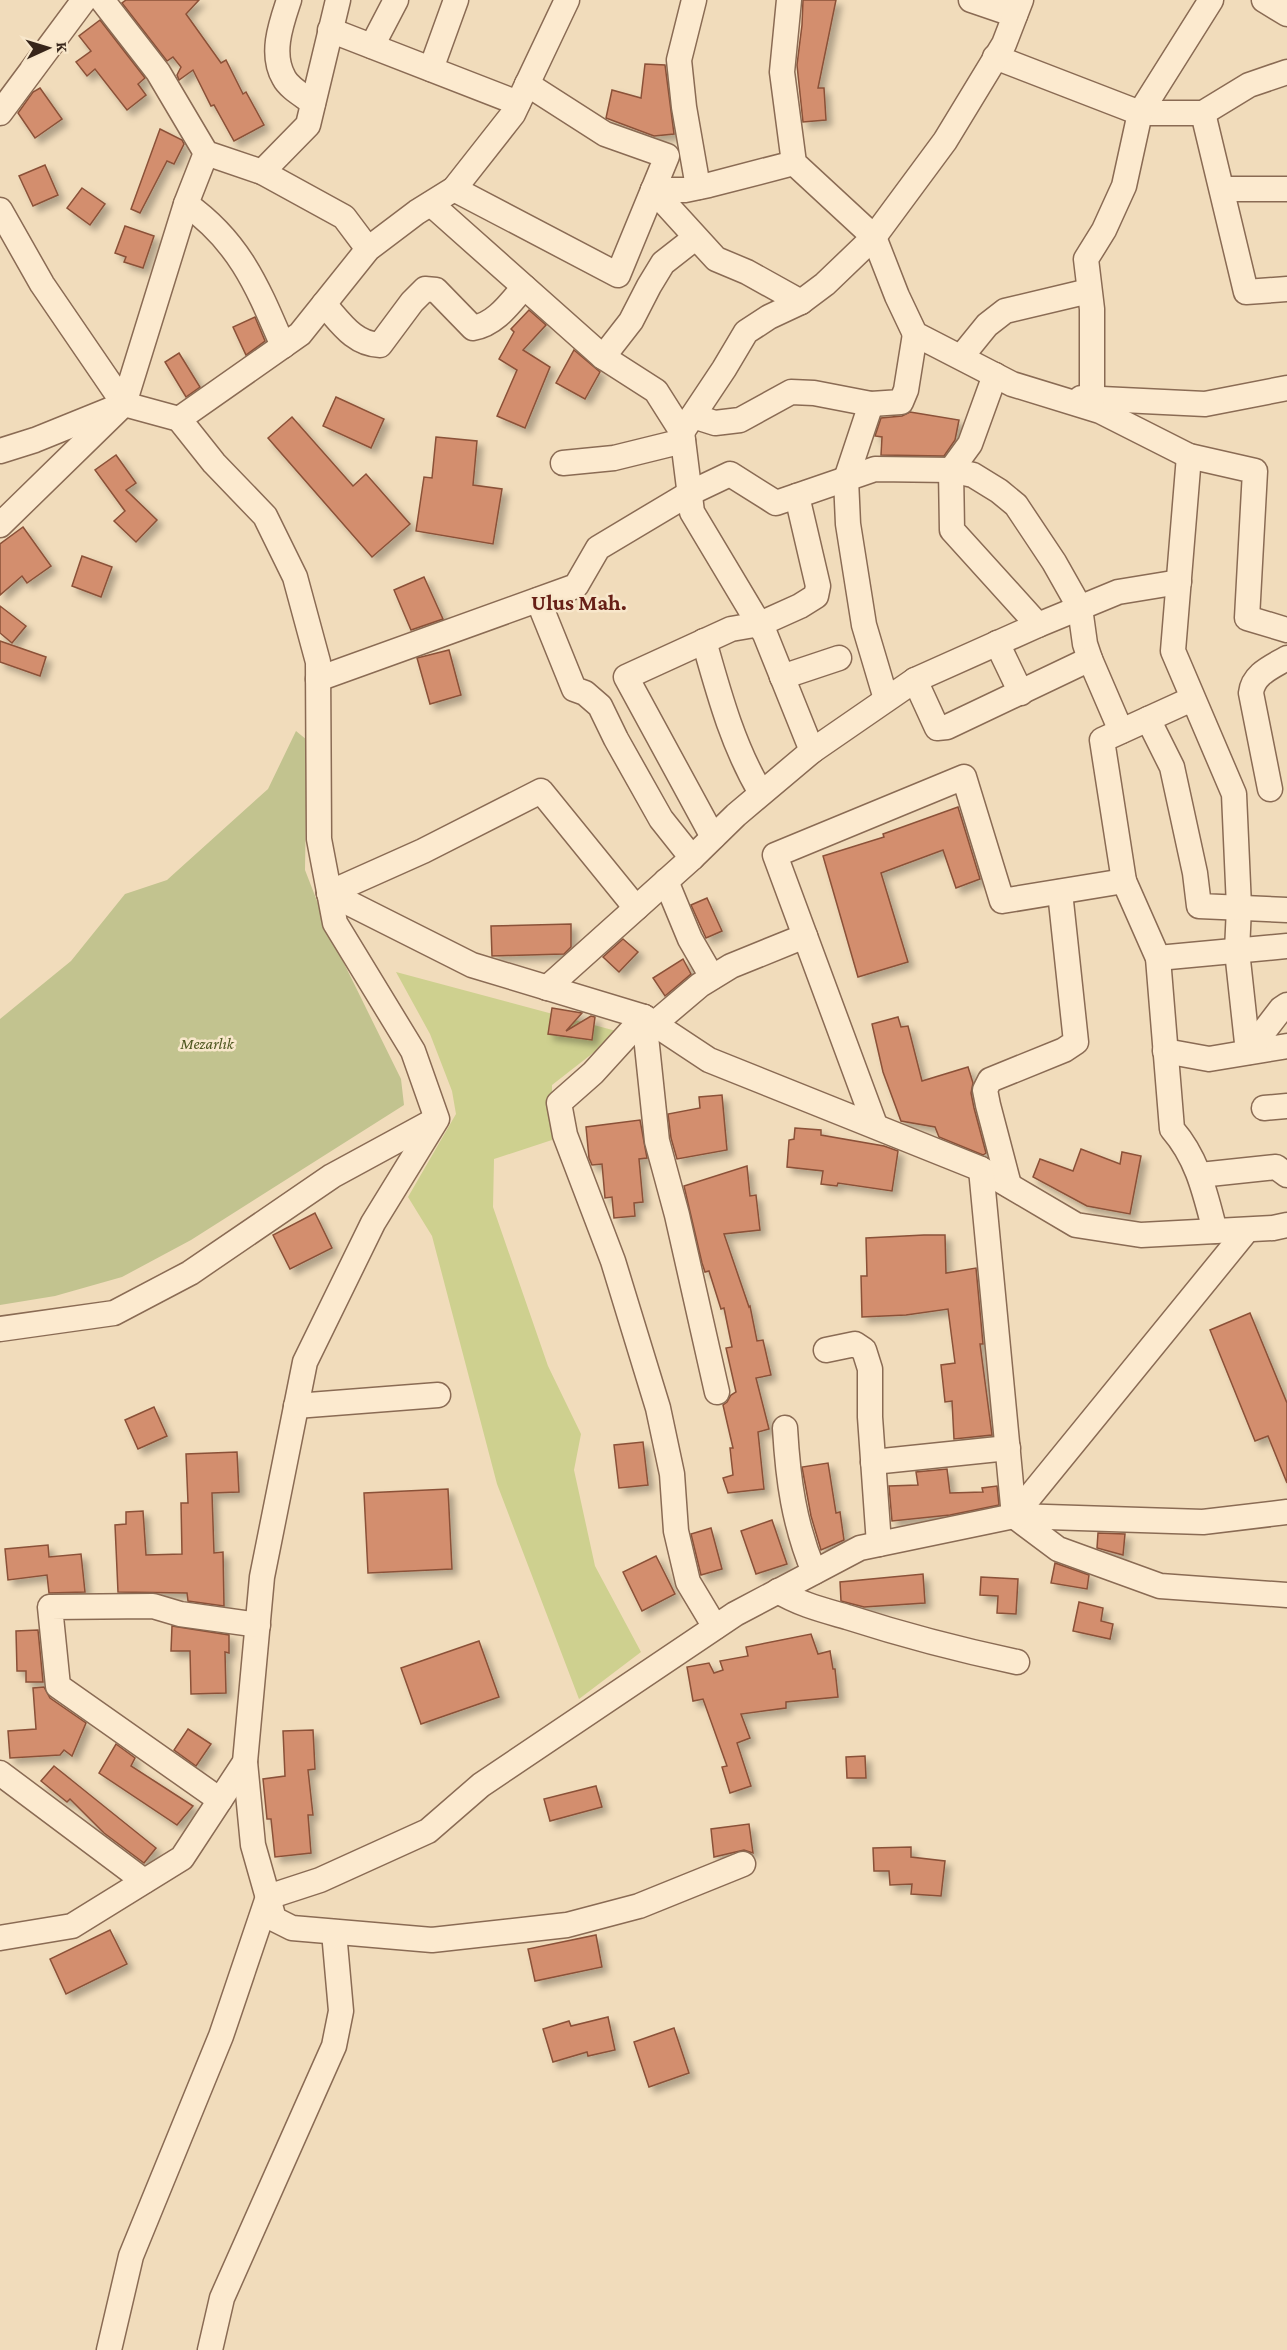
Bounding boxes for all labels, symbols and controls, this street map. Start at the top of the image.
north arrow [18,18,78,78]
text: K [54,41,71,53]
district label: Ulus Mah. [531,590,627,615]
park label: Mezarlık [179,1035,235,1052]

